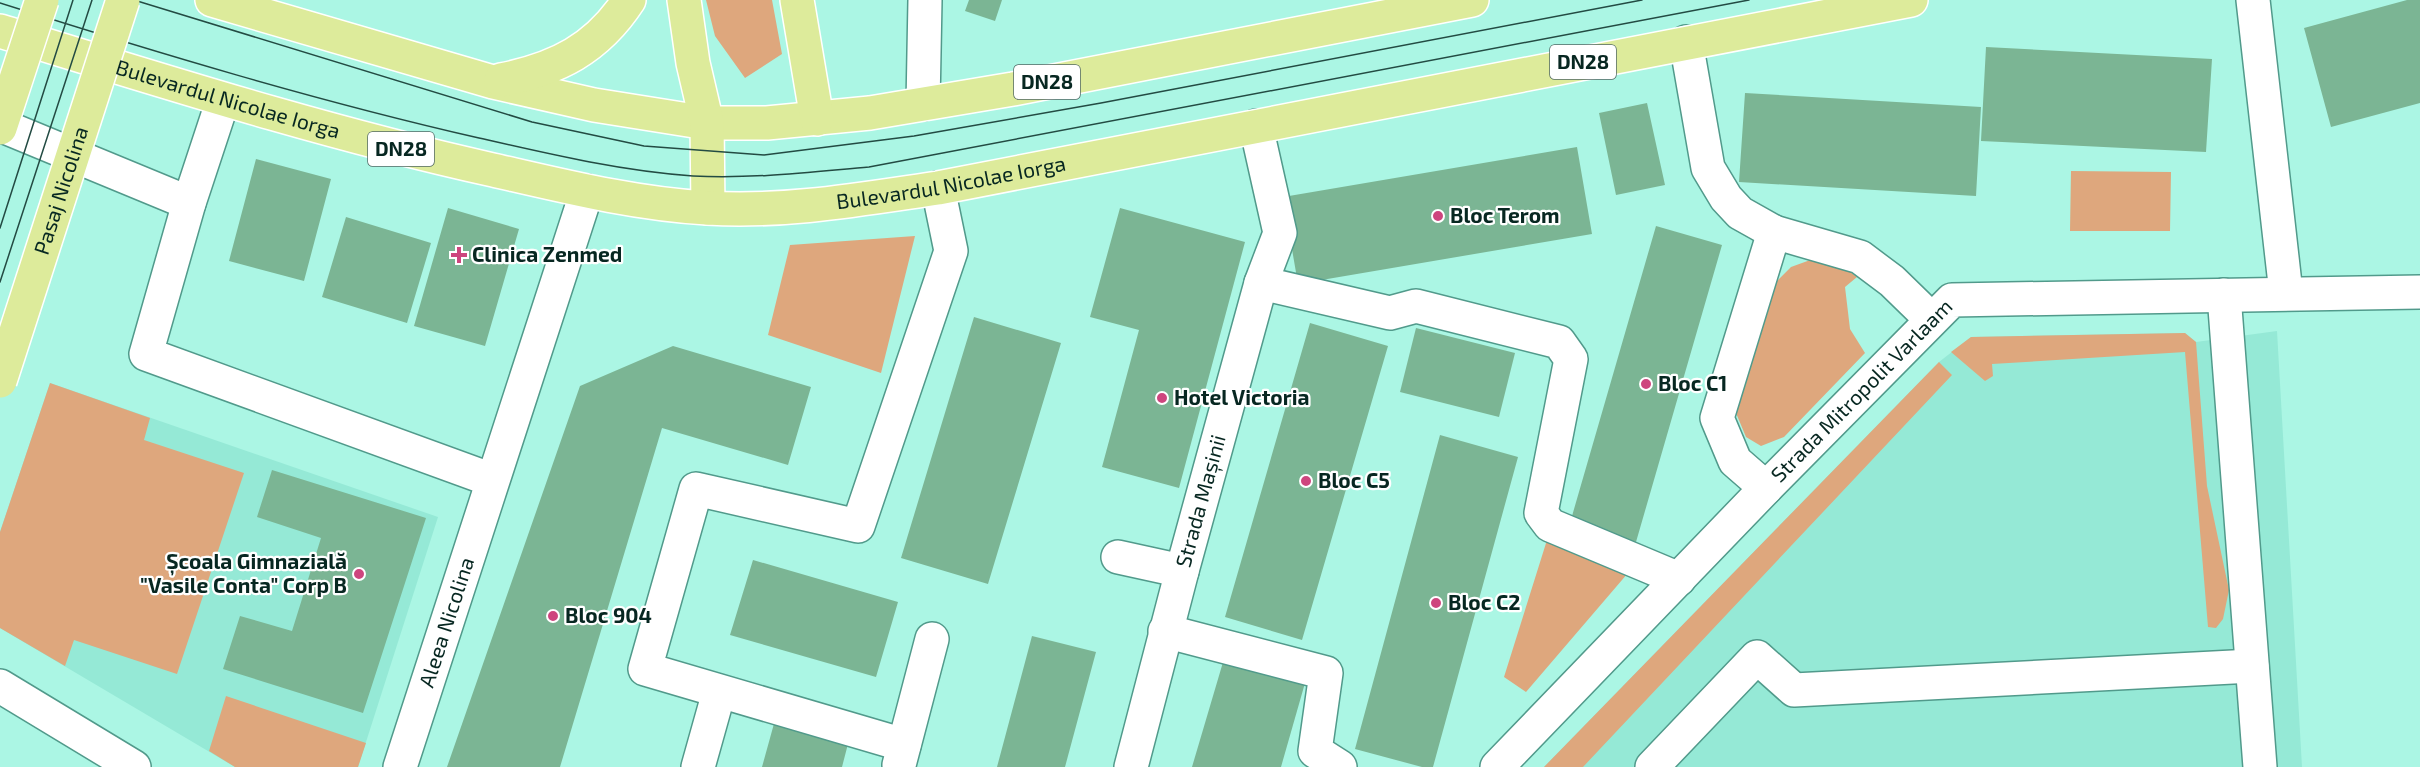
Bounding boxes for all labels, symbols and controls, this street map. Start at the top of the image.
road number: DN28 [1550,45,1616,79]
street label: Bulevardul Nicolae Iorga [113,53,343,143]
road number: DN28 [1014,65,1080,99]
street label: Pasaj Nicolina [28,123,92,257]
road number: DN28 [368,132,434,166]
street label: Bulevardul Nicolae Iorga [835,150,1068,213]
place label: Bloc Terom [1450,202,1560,227]
marker: Bloc Terom [1431,209,1445,223]
place label: Clinica Zenmed [472,241,622,266]
marker: Clinica Zenmed [450,246,468,264]
street label: Strada Mitropolit Varlaam [1765,293,1957,487]
place label: Bloc C1 [1658,370,1727,395]
marker: Bloc C1 [1639,377,1653,391]
place label: Hotel Victoria [1174,384,1309,409]
marker: Hotel Victoria [1155,391,1169,405]
street label: Strada Mașinii [1170,432,1230,570]
place label: Bloc C5 [1318,467,1390,492]
marker: Bloc C5 [1299,474,1313,488]
place label: Școala Gimnazială "Vasile Conta" Corp B [140,548,347,597]
street label: Aleea Nicolina [413,554,478,690]
marker: Școala Gimnazială "Vasile Conta" Corp B [352,567,366,581]
place label: Bloc C2 [1448,589,1521,614]
marker: Bloc C2 [1429,596,1443,610]
place label: Bloc 904 [565,602,652,627]
marker: Bloc 904 [546,609,560,623]

